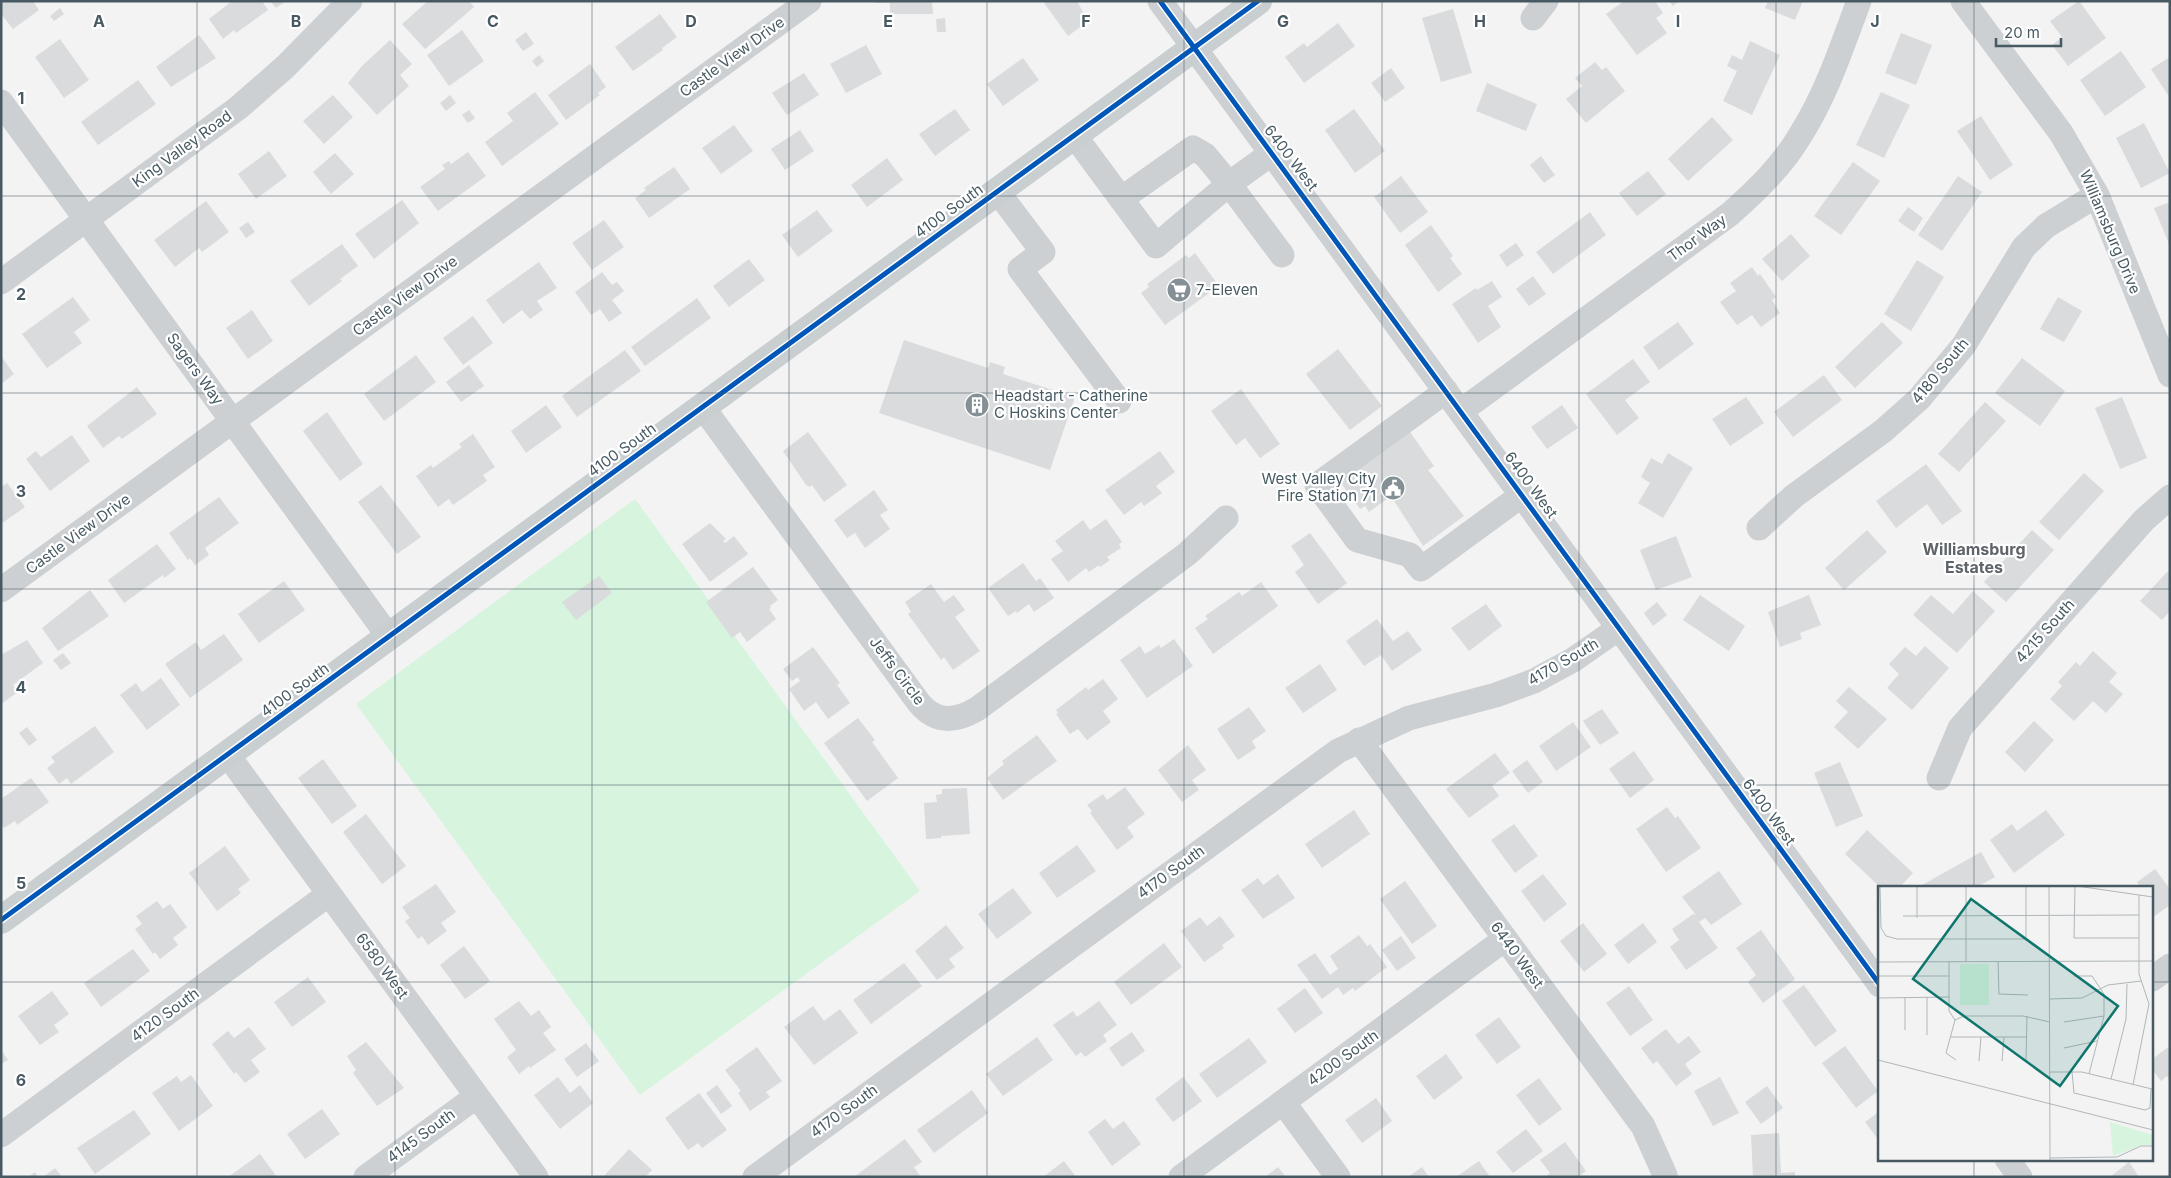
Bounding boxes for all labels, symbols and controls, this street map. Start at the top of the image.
text: A [93,11,105,31]
text: B [291,11,301,31]
text: C [487,11,499,31]
text: E [883,11,893,31]
text: F [1081,11,1091,31]
text: G [1277,11,1289,31]
text: H [1474,11,1486,31]
text: I [1676,11,1680,31]
text: J [1870,11,1880,31]
street label: Castle View Drive [676,13,788,101]
scale bar [1996,15,2061,47]
text: 20 m [2004,23,2040,42]
text: 1 [18,88,24,108]
street label: King Valley Road [128,106,235,191]
street label: 6400 West [1260,121,1322,195]
street label: Williamsburg Drive [2076,167,2145,297]
street label: 4100 South [911,179,987,242]
street label: Thor Way [1664,210,1730,265]
street label: Castle View Drive [349,251,461,340]
supermarket icon: 7-Eleven [1166,277,1192,303]
place label: 7-Eleven [1196,280,1258,299]
text: 2 [16,284,26,304]
street label: Sagers Way [163,329,228,409]
street label: 4180 South [1907,334,1973,407]
place label: Headstart - Catherine C Hoskins Center [994,386,1148,422]
building icon: Headstart - Catherine C Hoskins Center [964,392,990,418]
street label: 4100 South [584,418,660,481]
street label: 6400 West [1501,448,1562,522]
place label: West Valley City Fire Station 71 [1262,469,1377,505]
public building icon: West Valley City Fire Station 71 [1380,475,1406,501]
text: 3 [16,481,26,501]
street label: Castle View Drive [22,489,134,578]
district label: Williamsburg Estates [1922,539,2026,577]
street label: 4215 South [2011,595,2078,667]
street label: Jeffs Circle [866,633,929,709]
street label: 4170 South [1524,634,1602,689]
street label: 4100 South [257,658,333,721]
text: 4 [16,677,27,697]
street label: 6400 West [1739,775,1800,849]
street label: 4170 South [1133,841,1208,902]
text: 5 [16,873,26,893]
inset map [1878,886,2154,1160]
street label: 6440 West [1487,918,1548,992]
street label: 6580 West [352,929,413,1002]
street label: 4120 South [127,984,202,1046]
street label: 4200 South [1303,1025,1382,1090]
text: 6 [16,1070,26,1090]
street label: 4170 South [806,1080,881,1141]
street label: 4145 South [383,1104,459,1167]

